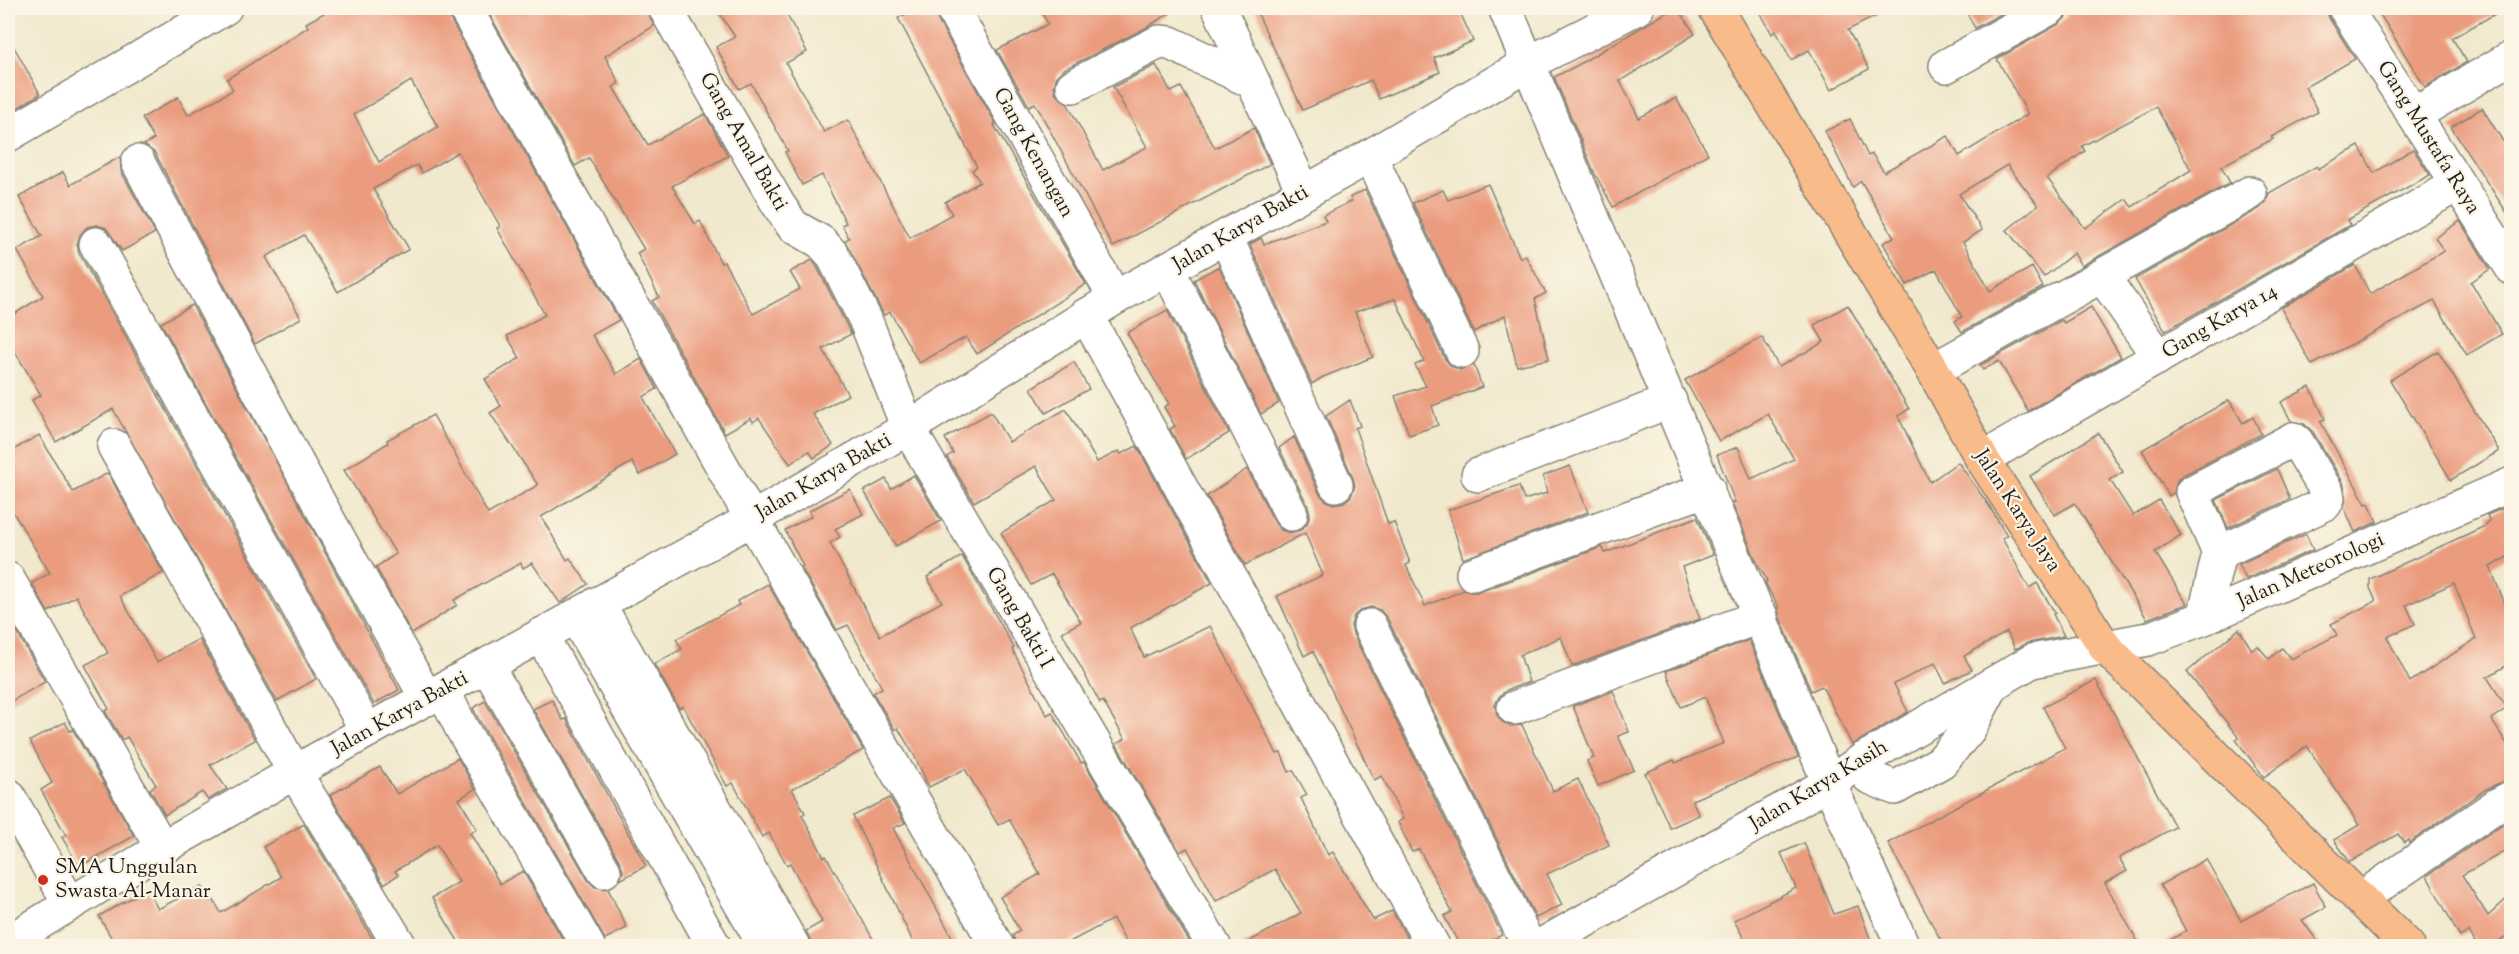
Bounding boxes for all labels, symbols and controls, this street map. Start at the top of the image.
street label: Gang Mustafa Raya [2369,55,2488,221]
street label: Gang Amal Bakti [691,67,795,217]
street label: Gang Kenangan [985,83,1081,223]
street label: Jalan Karya Bakti [1167,178,1315,281]
street label: Gang Karya 14 [2157,277,2283,367]
street label: Jalan Karya Bakti [750,426,898,529]
street label: Jalan Karya Jaya [1966,443,2068,579]
street label: Jalan Meteorologi [2232,525,2389,617]
street label: Gang Bakti I [978,562,1060,674]
street label: Jalan Karya Bakti [325,664,474,765]
street label: Jalan Karya Kasih [1743,733,1894,840]
place label: SMA Unggulan Swasta Al-Manar [55,853,211,907]
marker: SMA Unggulan Swasta Al-Manar [36,873,50,887]

